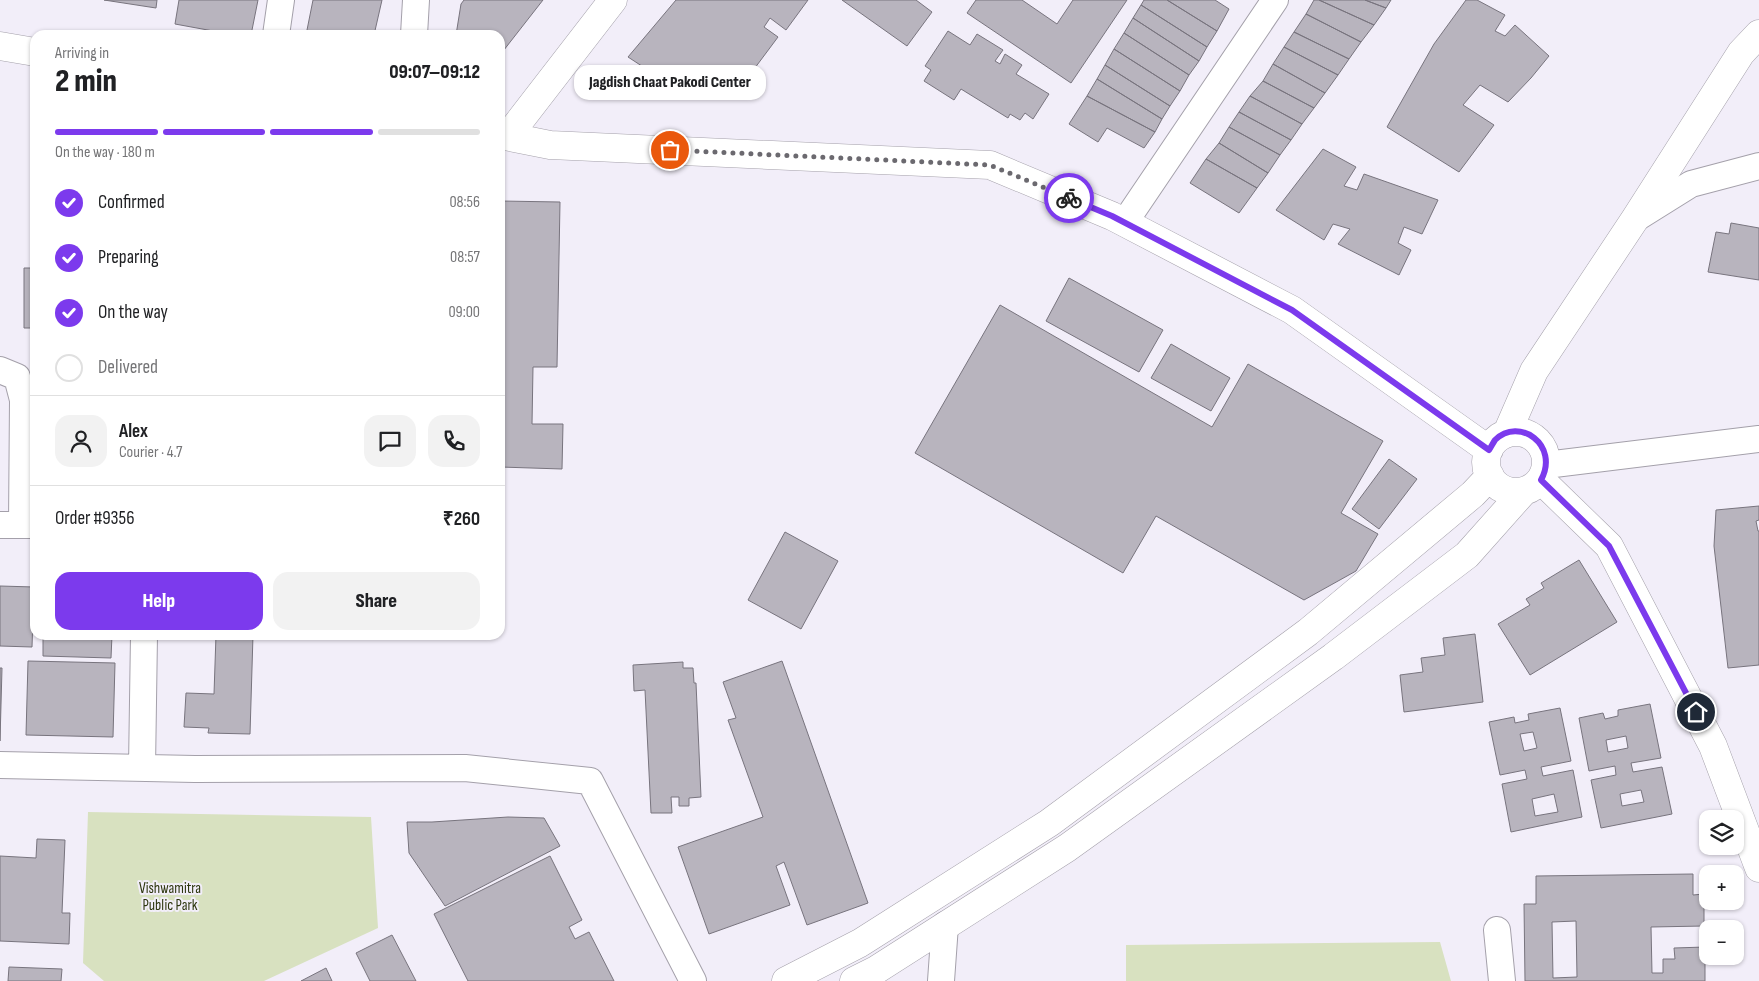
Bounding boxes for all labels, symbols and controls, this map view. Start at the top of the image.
text: Arriving in [55,44,109,63]
text: 09:07–09:12 [389,61,480,84]
text: 2 min [55,62,117,101]
callout: Jagdish Chaat Pakodi Center [574,65,766,100]
text: Jagdish Chaat Pakodi Center [589,73,751,92]
pin [649,129,691,171]
icon: bag [656,136,684,164]
text: On the way · 180 m [55,143,155,162]
courier [1044,173,1094,223]
icon: bike [1055,184,1083,212]
icon: check [55,189,83,217]
text: Confirmed [98,191,165,214]
text: 08:56 [449,193,480,212]
icon: check [55,244,83,272]
text: Preparing [98,246,159,269]
text: 08:57 [450,248,480,267]
icon: check [55,299,83,327]
text: On the way [98,301,168,324]
text: 09:00 [448,303,480,322]
text: Delivered [98,356,158,379]
button: person [55,415,107,467]
button: chat [364,415,416,467]
button: phone [428,415,480,467]
text: Alex [119,420,148,443]
text: Courier · 4.7 [119,443,182,462]
text: Order #9356 [55,507,135,530]
text: ₹260 [443,508,480,531]
button: Help [55,572,263,630]
button: Share [273,572,480,630]
pin [1675,691,1717,733]
icon: home [1682,698,1710,726]
map controls [1699,810,1744,965]
button: layers [1699,810,1744,855]
button: + [1699,865,1744,910]
park label: Vishwamitra Public Park [139,879,201,915]
button: − [1699,920,1744,965]

